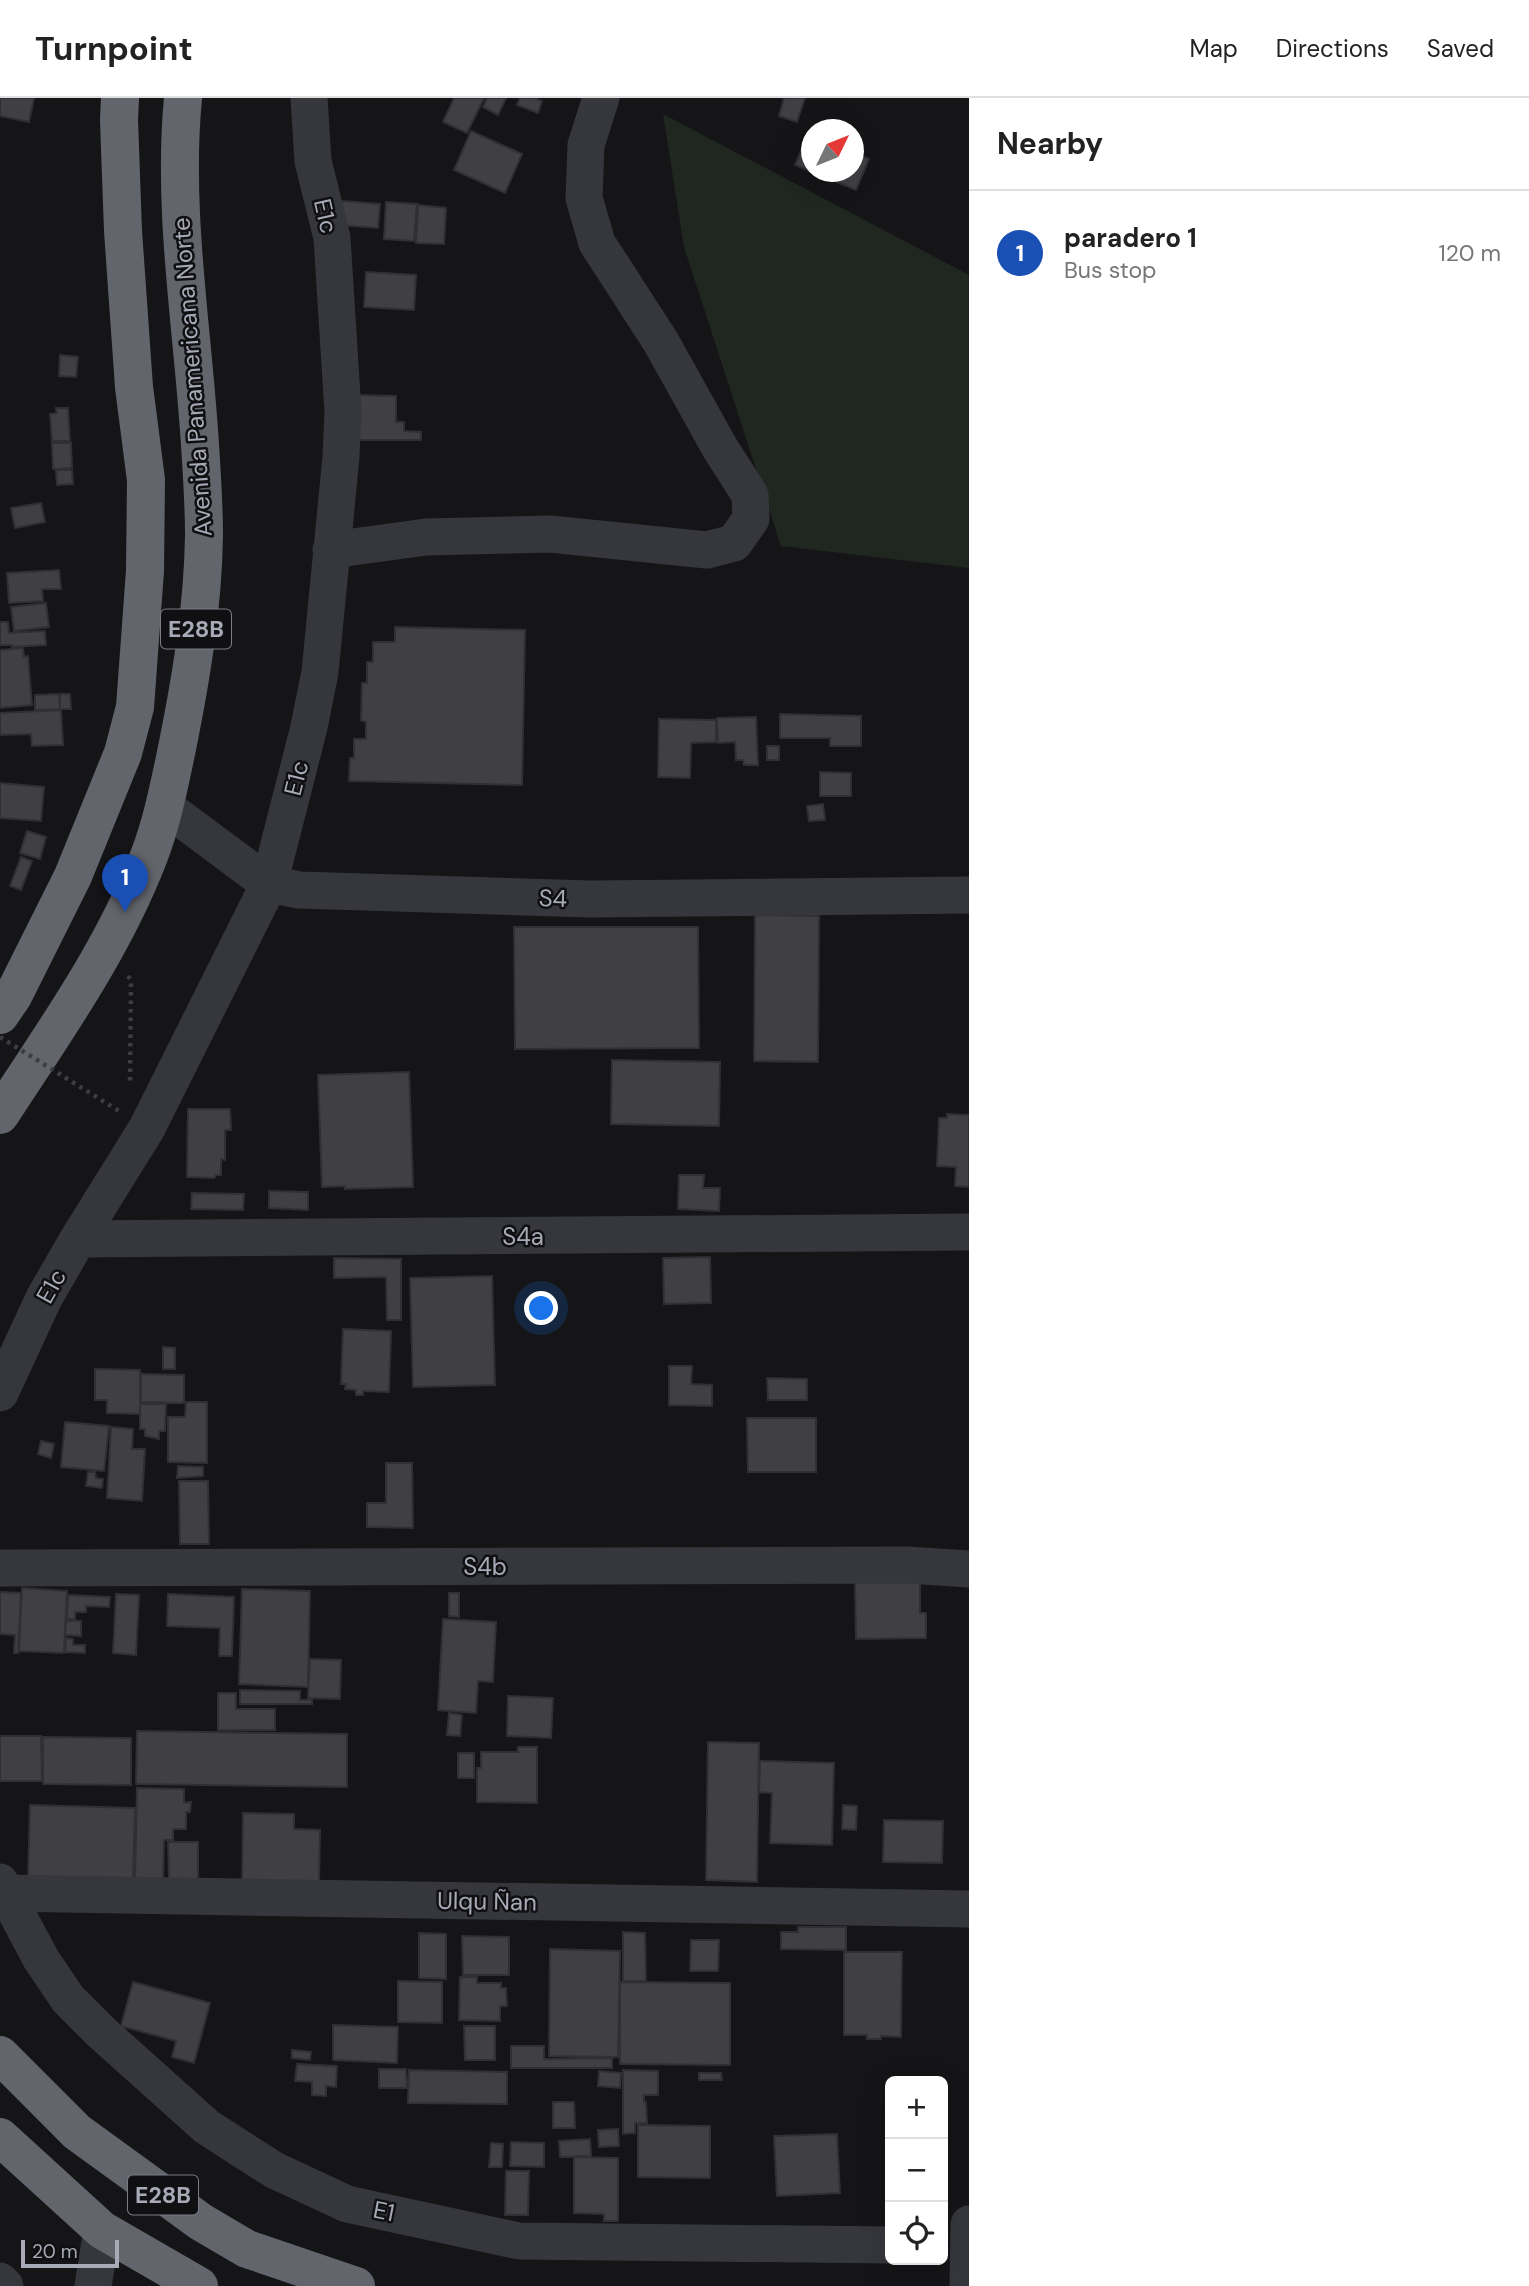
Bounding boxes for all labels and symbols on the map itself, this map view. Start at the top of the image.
north arrow [801,119,864,182]
street label: E1c [307,196,345,236]
street label: Avenida Panamericana Norte [165,216,219,538]
road number: E28B [161,610,231,649]
street label: E1c [277,757,315,799]
pin: 1 [102,854,148,912]
street label: S4 [538,882,568,914]
street label: S4a [502,1221,544,1252]
street label: E1c [29,1263,73,1309]
your location [524,1291,558,1325]
street label: S4b [463,1551,507,1582]
street label: Ulqu Ñan [437,1885,537,1917]
road number: E28B [128,2176,198,2214]
street label: E1 [371,2194,397,2228]
scale bar [21,2237,119,2269]

